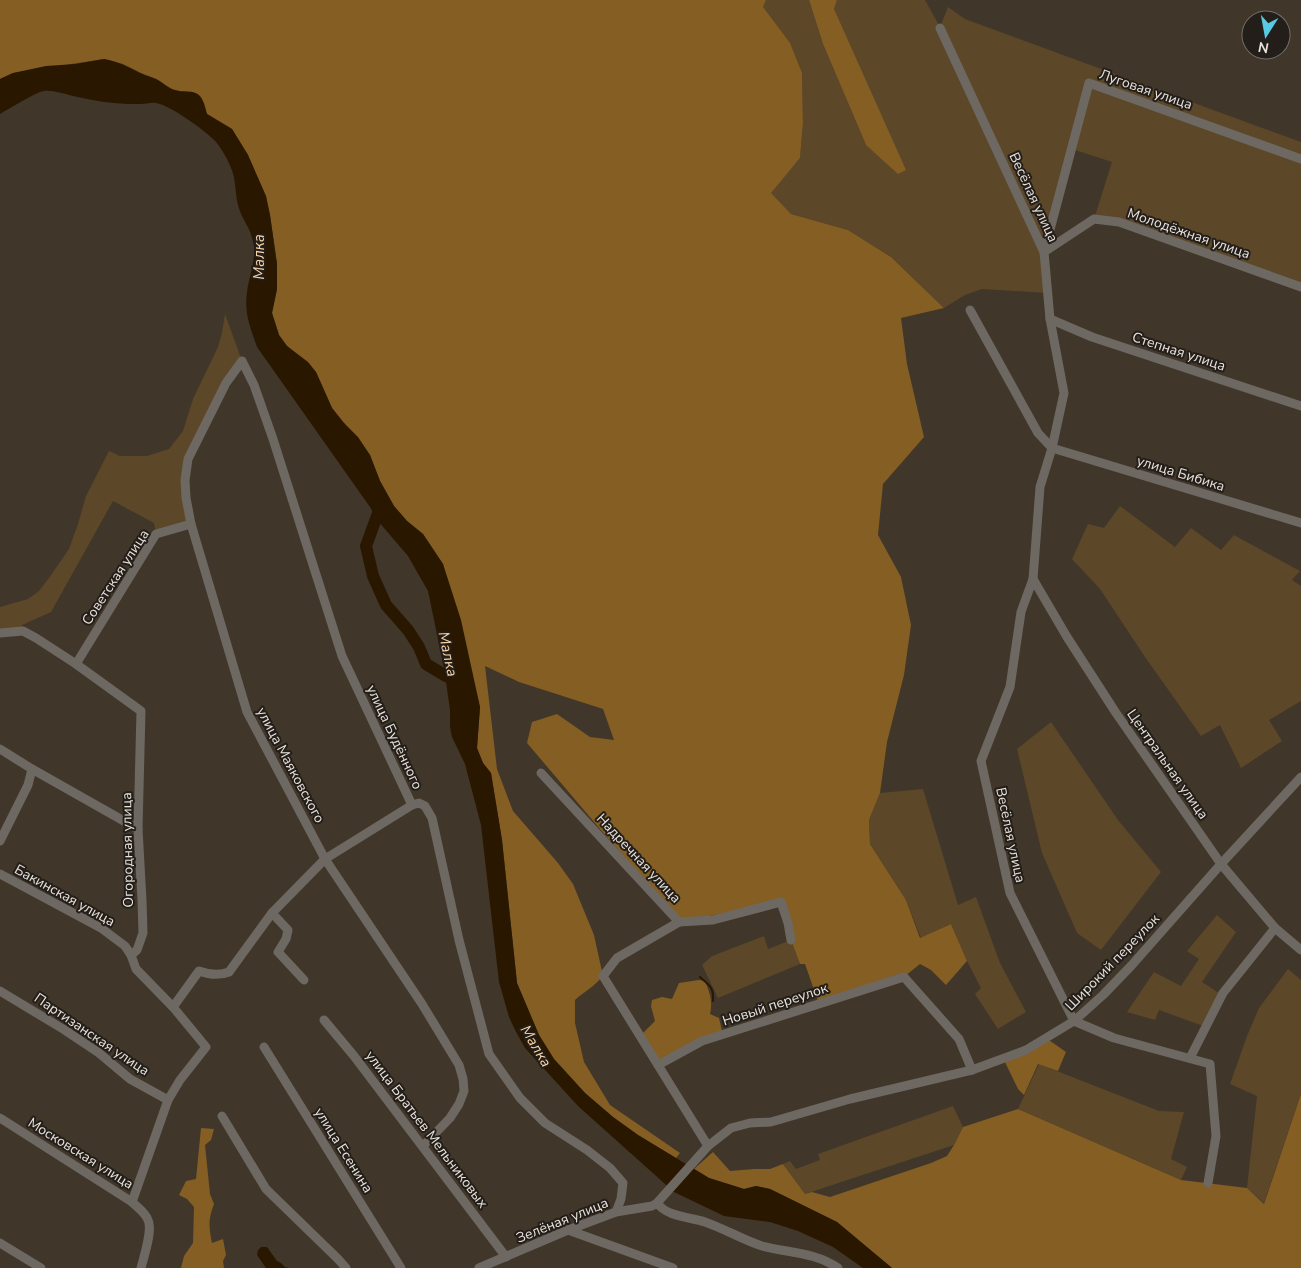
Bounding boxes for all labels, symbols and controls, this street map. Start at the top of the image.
north arrow [1241,10,1291,60]
text: N [1257,37,1271,58]
street label: Луговая улица [1097,65,1195,114]
street label: Весёлая улица [1004,149,1063,245]
street label: Молодёжная улица [1125,204,1253,263]
water label: Малка [249,234,269,280]
street label: Степная улица [1130,327,1228,376]
street label: улица Бибика [1135,451,1227,496]
street label: Советская улица [77,526,153,629]
water label: Малка [433,630,463,678]
street label: улица Будённого [362,682,427,793]
street label: улица Маяковского [252,704,329,827]
street label: Центральная улица [1122,705,1213,823]
street label: Весёлая улица [991,786,1030,885]
street label: Огородная улица [117,792,138,908]
street label: Надречная улица [592,809,685,907]
street label: Бакинская улица [11,860,118,931]
street label: Широкий переулок [1061,909,1164,1015]
street label: Новый переулок [720,978,831,1031]
street label: Партизанская улица [30,989,153,1080]
water label: Малка [516,1021,556,1071]
street label: улица Братьев Мельниковых [361,1047,492,1212]
street label: улица Есенина [310,1104,377,1197]
street label: Московская улица [24,1113,137,1194]
street label: Зелёная улица [513,1193,611,1248]

